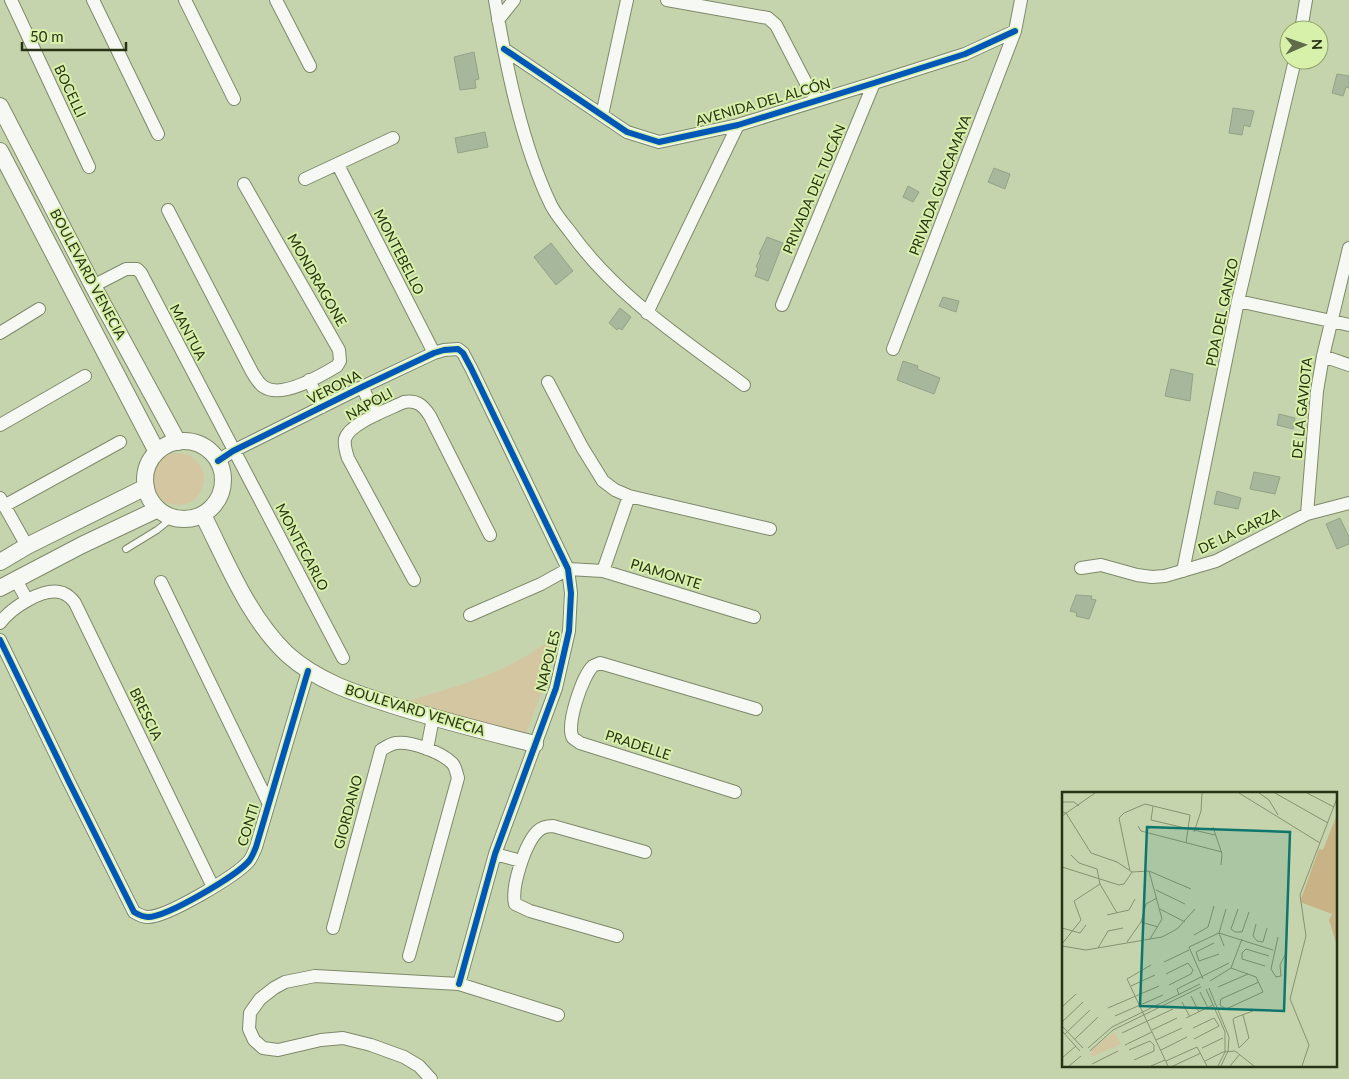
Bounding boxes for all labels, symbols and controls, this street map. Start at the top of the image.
scale bar [22,20,126,52]
north arrow [1279,20,1329,70]
text: 50 m [30,27,64,45]
text: N [1309,39,1326,50]
street label: BOCELLI [51,62,90,120]
street label: AVENIDA DEL ALCÓN [693,74,832,129]
street label: PRIVADA GUACAMAYA [905,112,974,258]
street label: PRIVADA DEL TUCÁN [779,122,849,256]
street label: BOULEVARD VENECIA [47,206,130,342]
street label: MONTEBELLO [371,206,428,297]
street label: MONDRAGONE [284,231,351,329]
street label: PDA DEL GANZO [1202,256,1241,368]
street label: MANTUA [167,301,211,363]
street label: DE LA GAVIOTA [1288,356,1315,460]
street label: VERONA [304,366,364,407]
street label: NAPOLI [342,384,395,423]
street label: MONTECARLO [272,500,333,593]
street label: DE LA GARZA [1195,504,1283,557]
street label: PIAMONTE [629,555,704,592]
street label: NAPOLES [532,628,563,693]
street label: BOULEVARD VENECIA [343,680,488,739]
street label: BRESCIA [126,685,167,743]
street label: PRADELLE [603,726,673,763]
street label: GIORDANO [329,773,366,851]
inset map [1062,792,1336,1066]
street label: CONTI [233,802,262,848]

